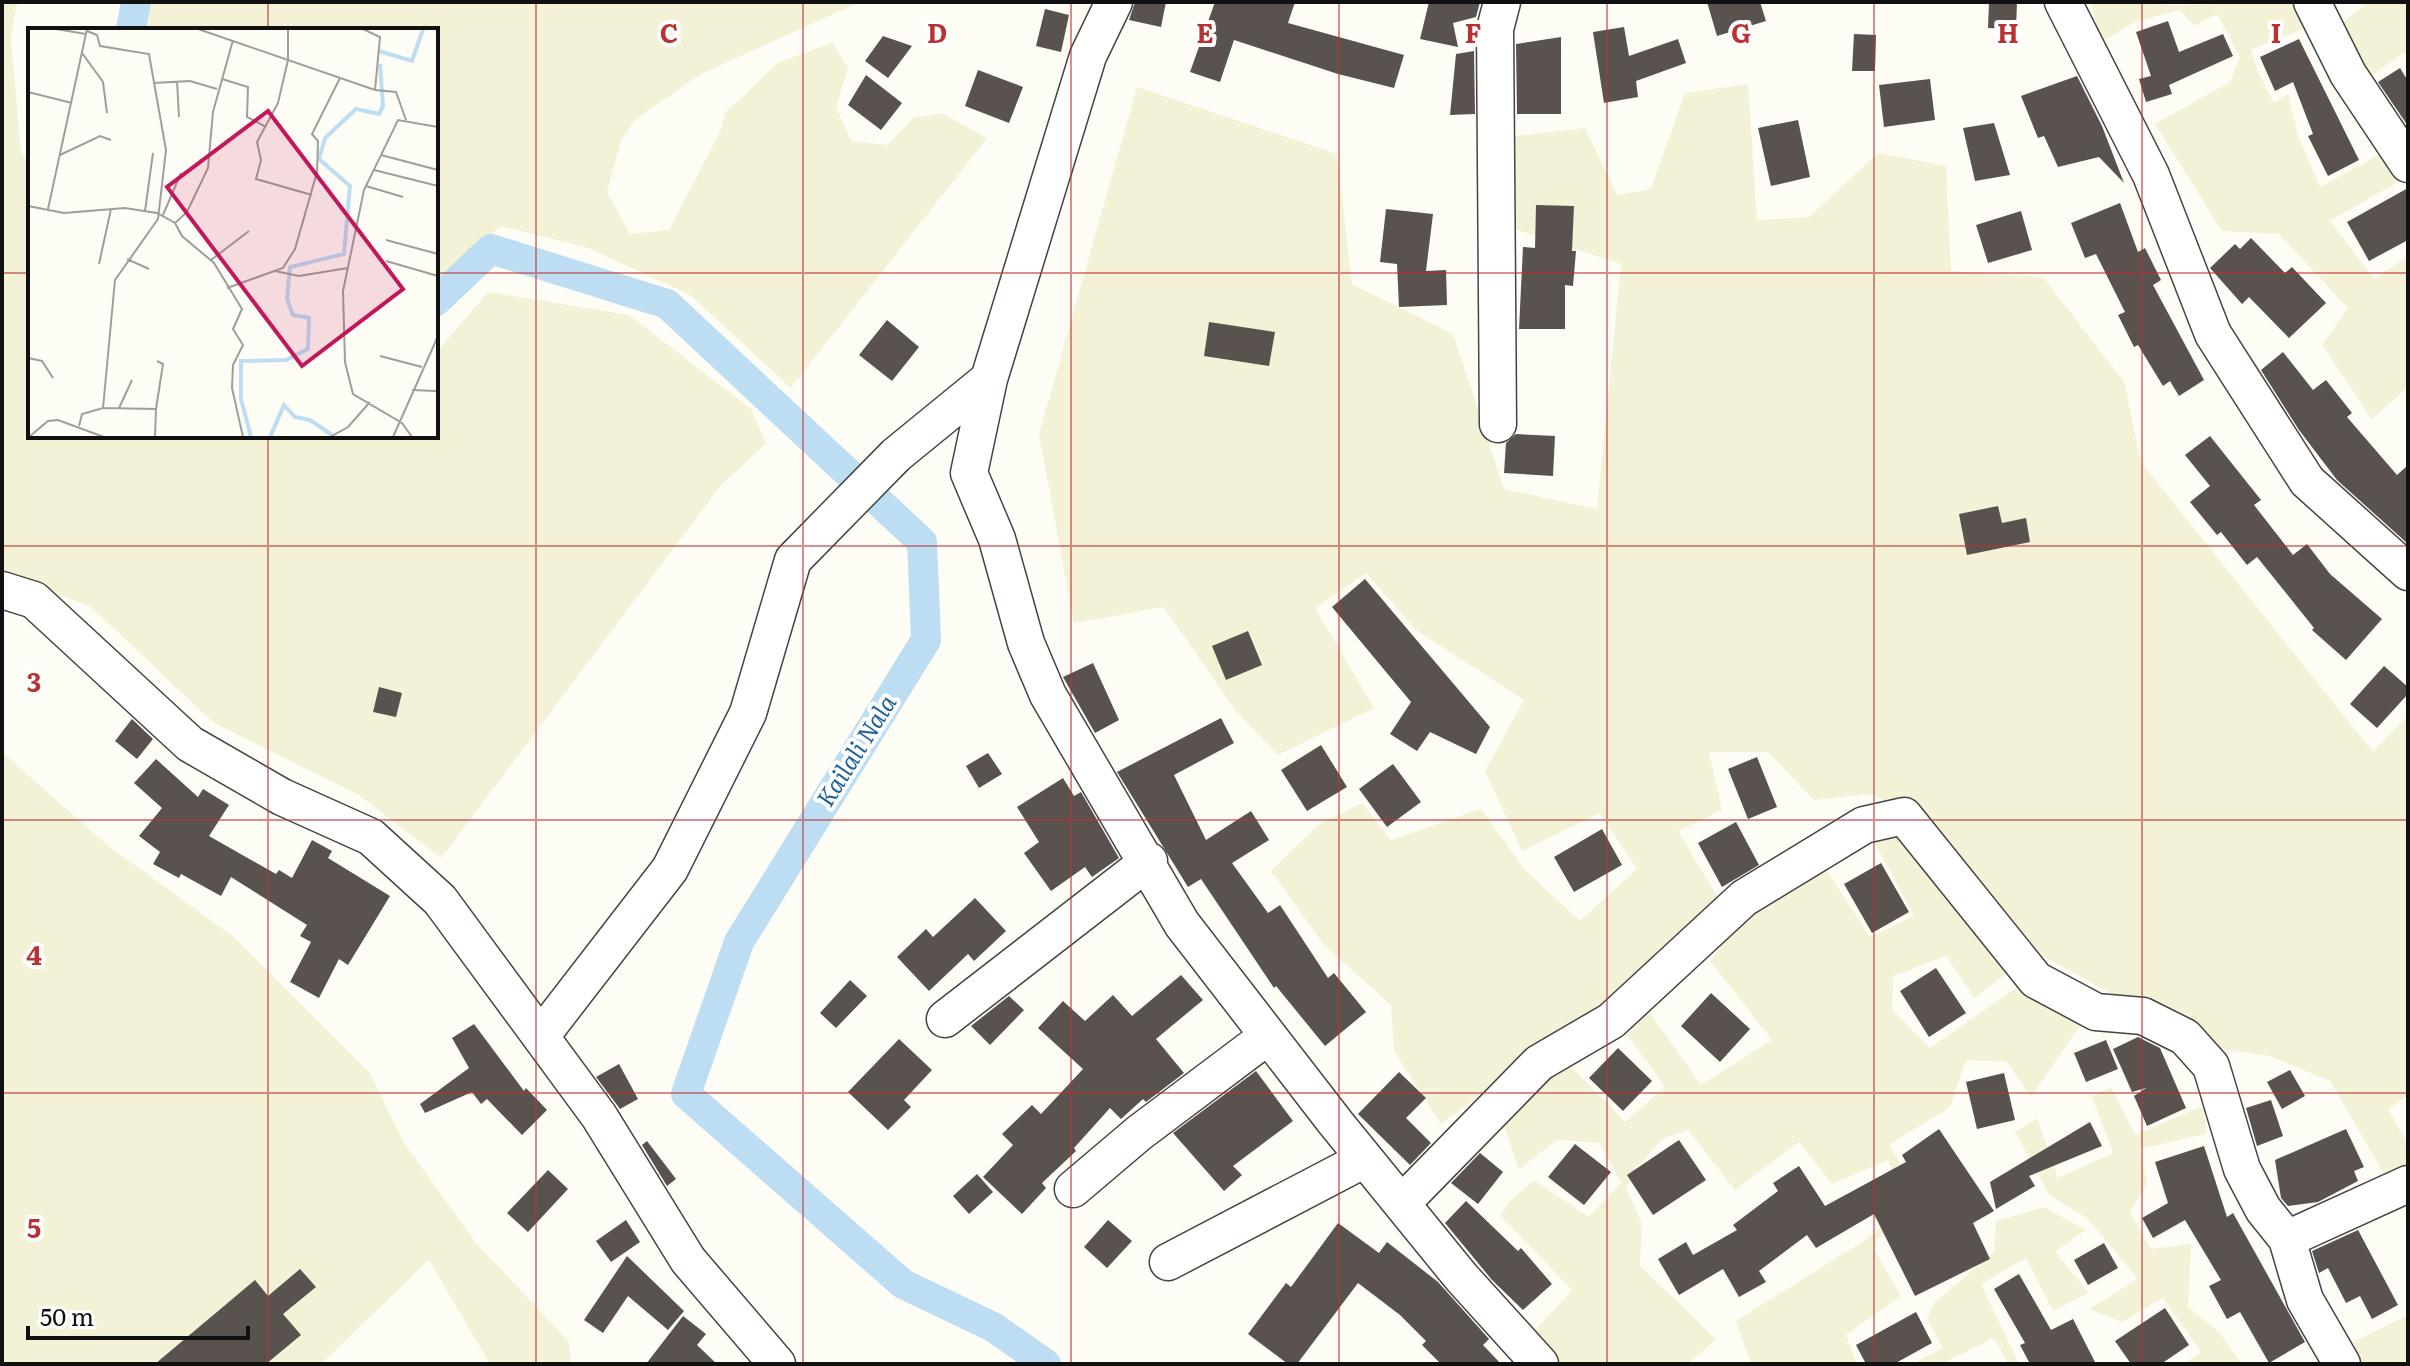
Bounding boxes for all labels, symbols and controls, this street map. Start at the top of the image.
text: C [660,12,678,51]
text: D [927,12,947,51]
text: E [1196,12,1214,51]
text: F [1465,12,1481,51]
text: G [1731,12,1751,51]
text: H [1997,12,2019,51]
text: I [2271,12,2281,51]
inset map [28,28,438,438]
text: 3 [27,661,41,700]
water label: Kailali Nala [807,687,903,812]
text: 4 [26,934,42,973]
text: 5 [27,1207,41,1246]
scale bar [28,1290,248,1340]
text: 50 m [40,1298,94,1333]

